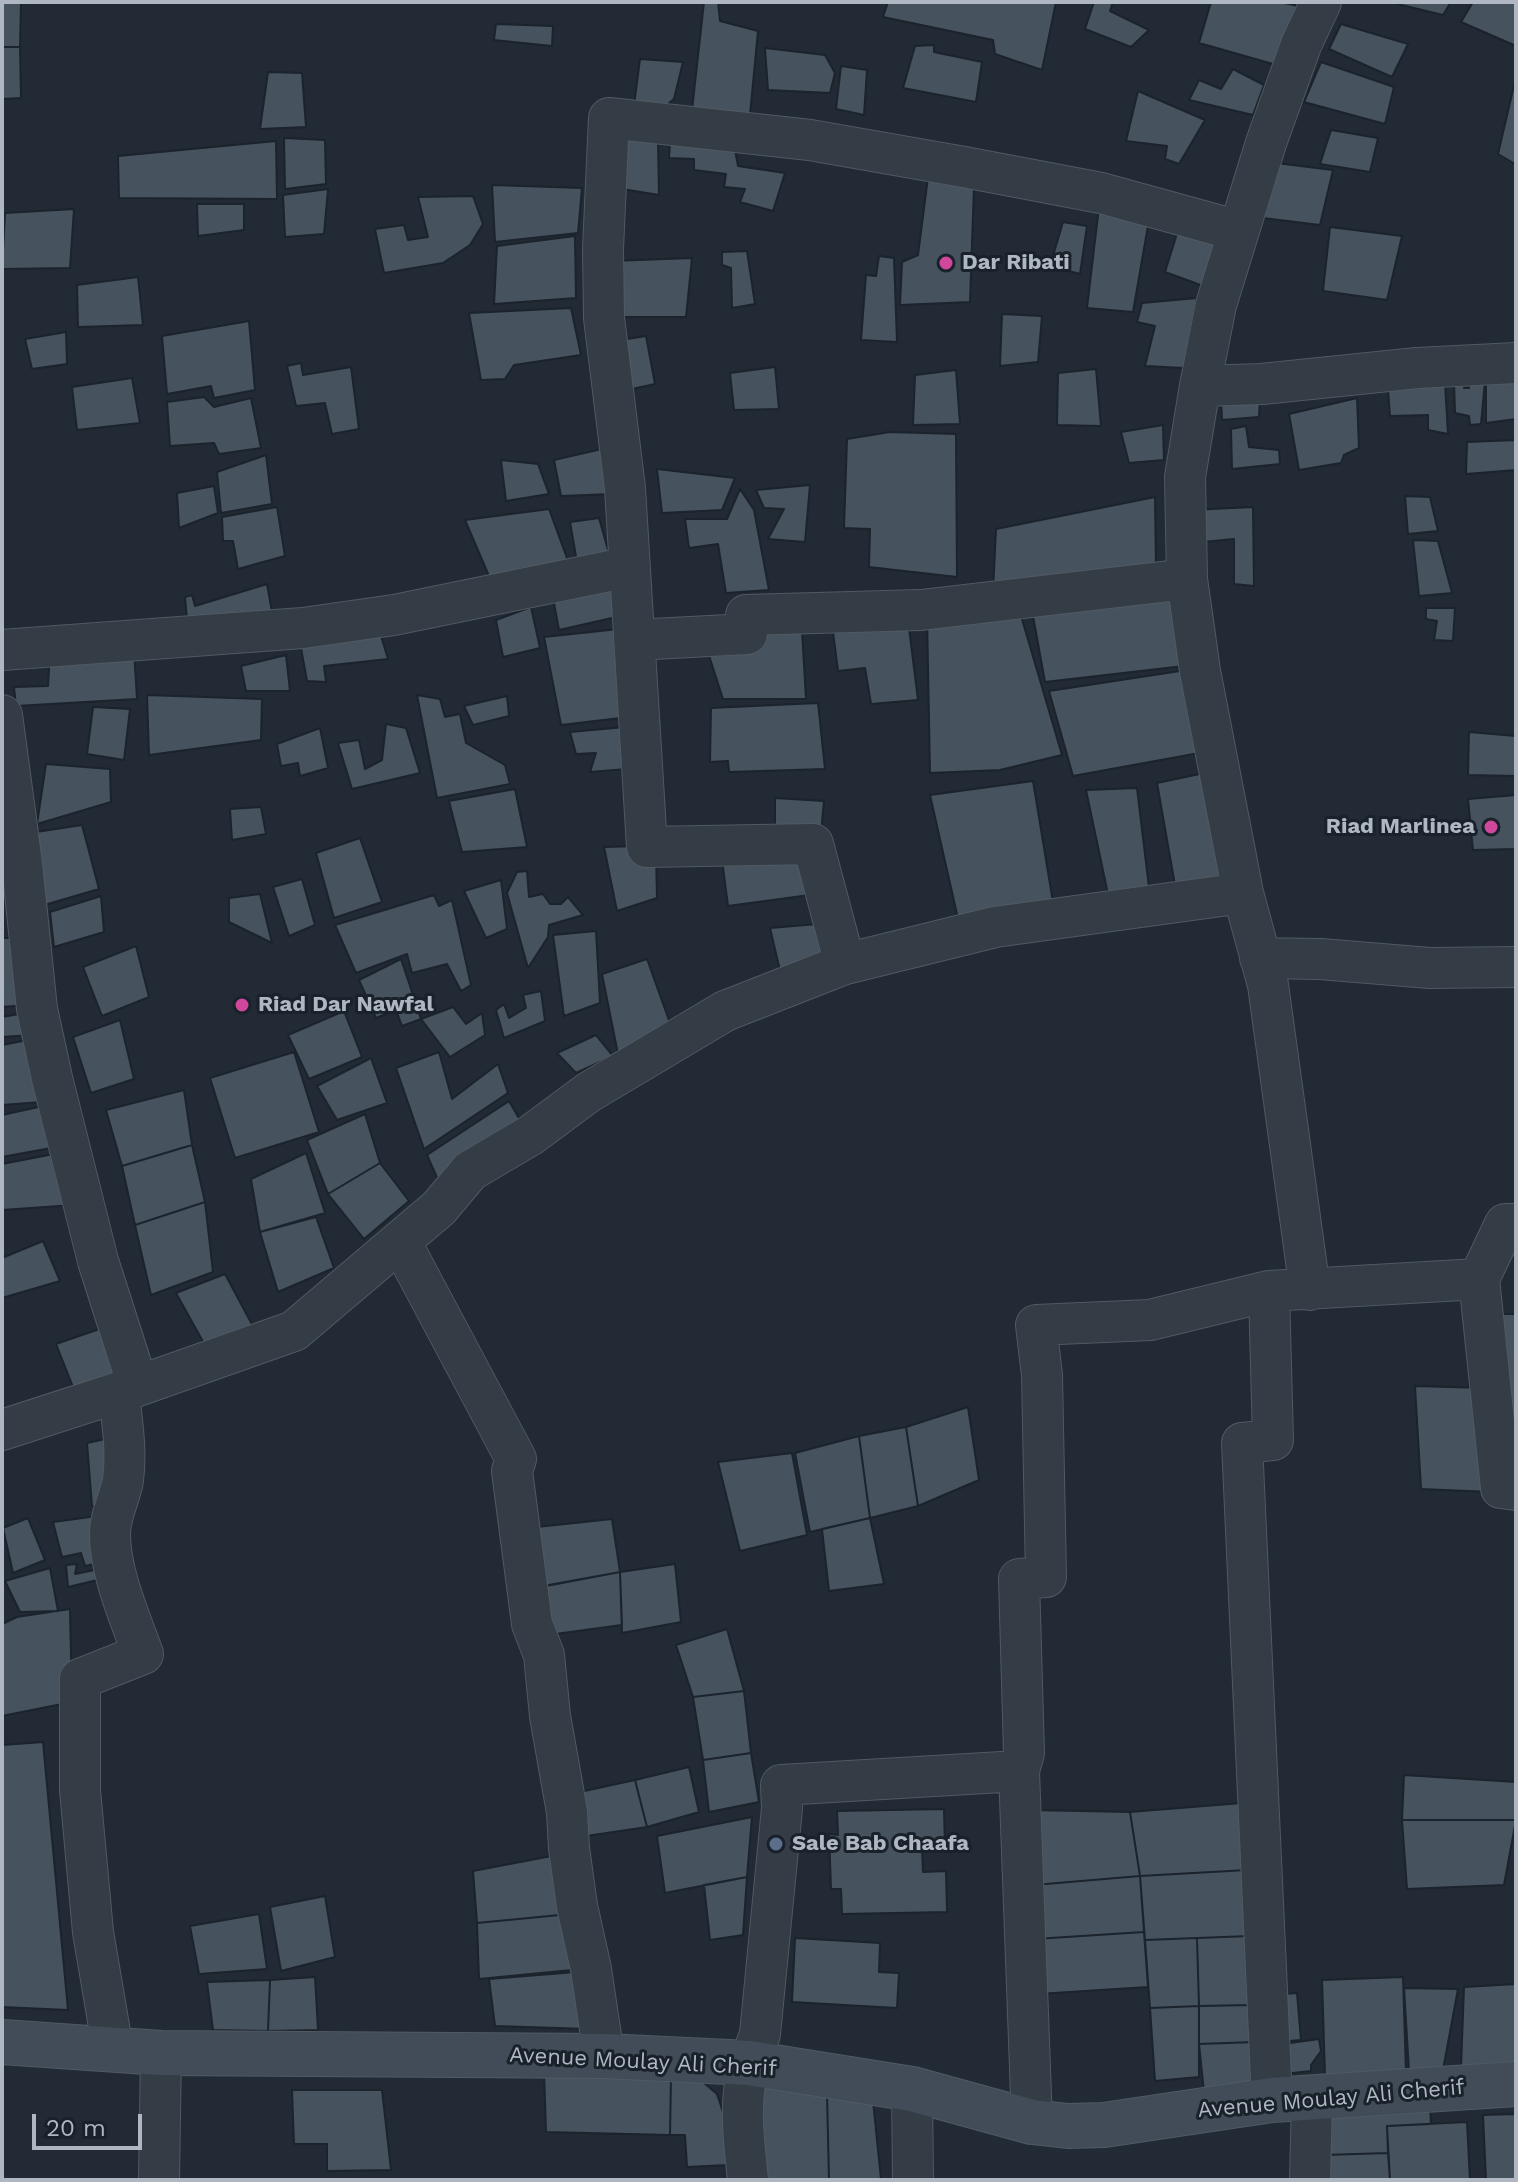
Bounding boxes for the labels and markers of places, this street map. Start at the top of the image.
place label: Dar Ribati [962,250,1070,276]
marker: Dar Ribati [937,254,955,272]
place label: Riad Marlinea [1326,814,1475,840]
marker: Riad Marlinea [1482,818,1500,836]
place label: Riad Dar Nawfal [258,992,434,1018]
marker: Riad Dar Nawfal [233,996,251,1014]
place label: Sale Bab Chaafa [792,1831,969,1857]
marker: Sale Bab Chaafa [767,1835,785,1853]

